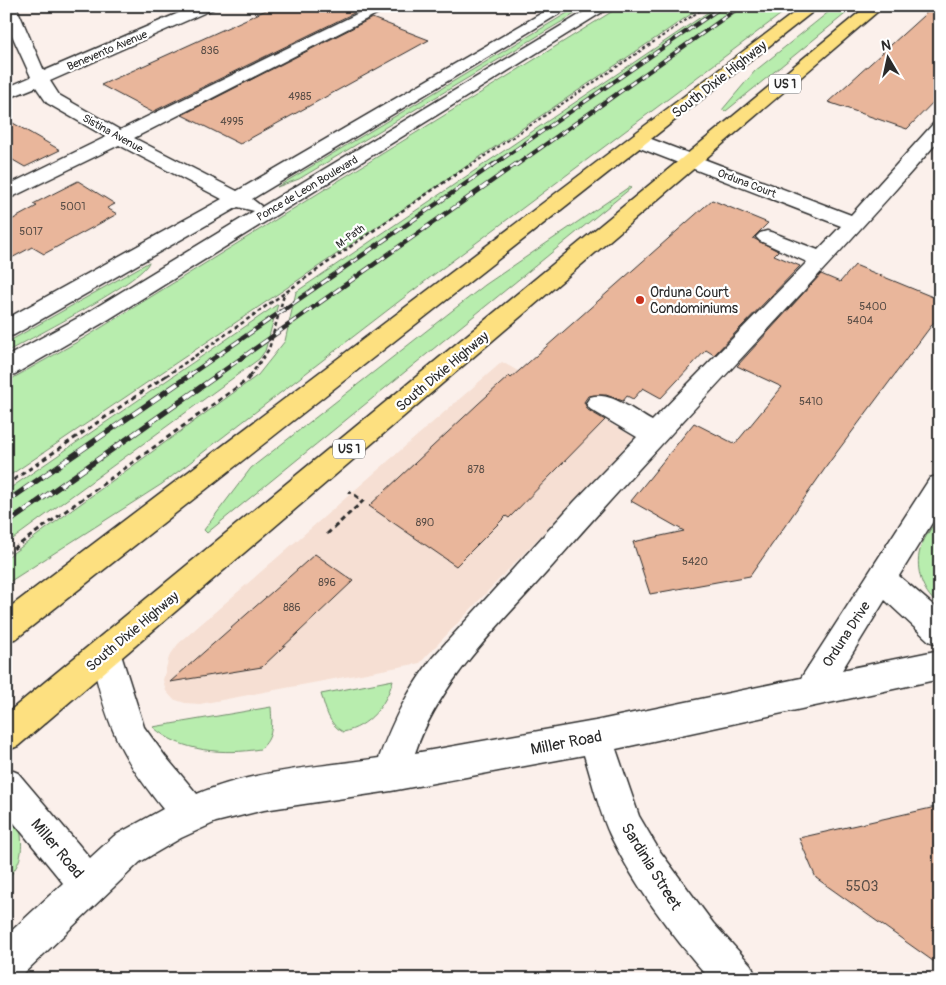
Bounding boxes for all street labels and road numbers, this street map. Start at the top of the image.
street label: Benevento Avenue [65,27,150,73]
street label: South Dixie Highway [668,37,770,122]
road number: US 1 [769,74,801,94]
street label: Sistina Avenue [80,111,146,156]
street label: Ponce de Leon Boulevard [254,153,360,224]
street label: Orduna Court [716,166,779,201]
street label: M-Path [333,222,367,251]
street label: South Dixie Highway [393,328,492,415]
road number: US 1 [333,439,365,458]
street label: South Dixie Highway [83,588,182,675]
street label: Orduna Drive [819,598,874,670]
street label: Miller Road [529,726,604,760]
street label: Miller Road [26,815,88,883]
street label: Sardinia Street [616,819,686,914]

